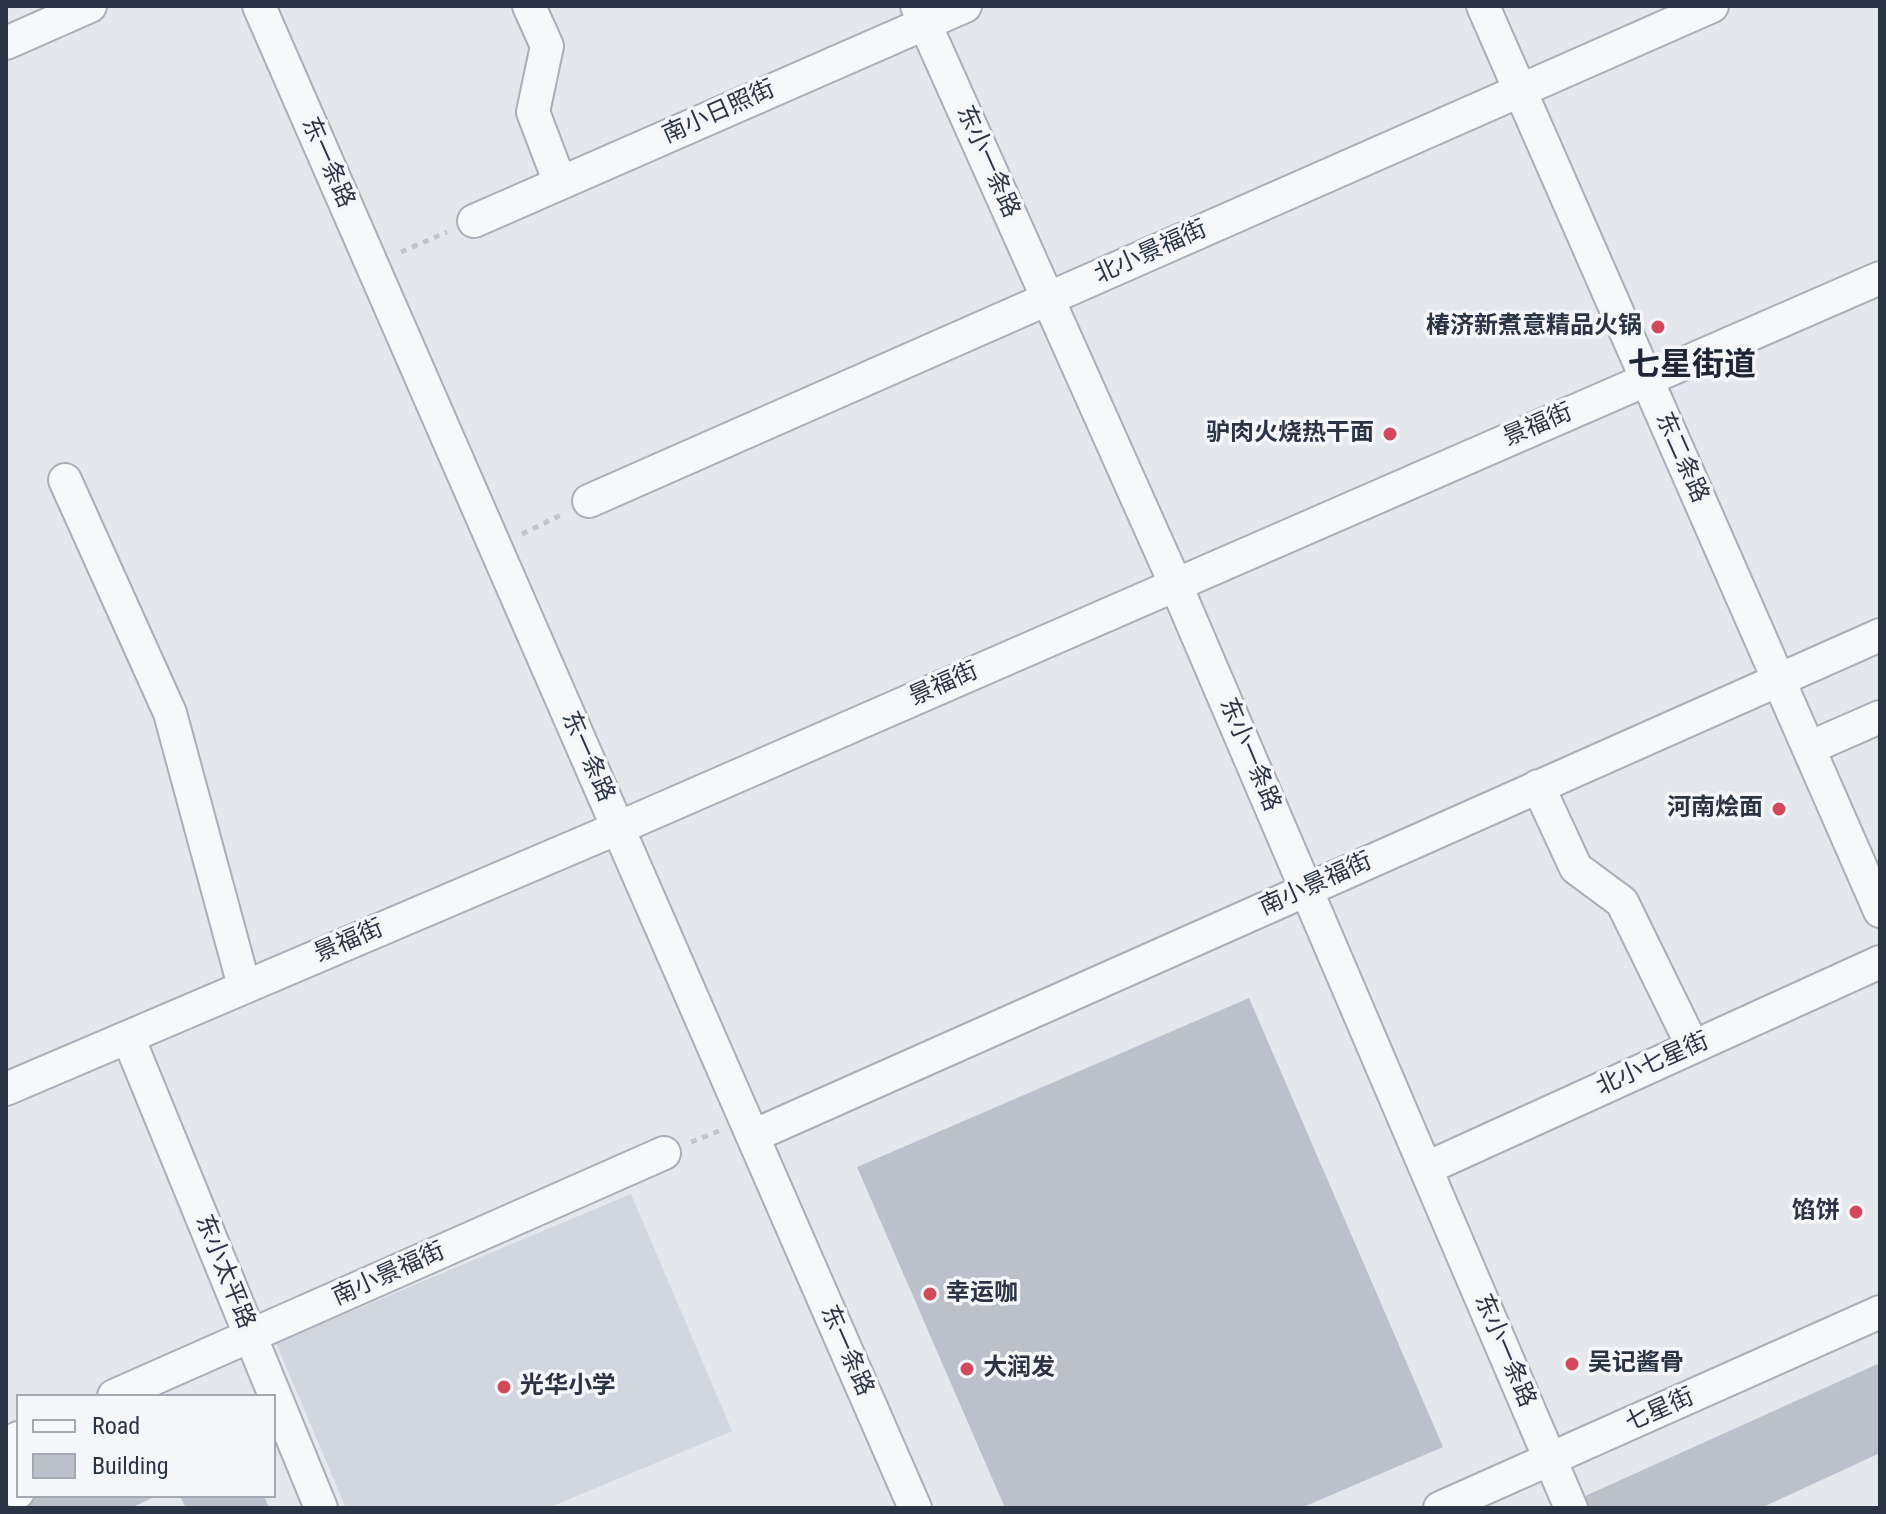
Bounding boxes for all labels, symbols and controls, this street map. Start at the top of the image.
street label: 南小日照街 [658,75,780,151]
street label: 东小一条路 [949,101,1025,223]
street label: 东一条路 [294,113,360,213]
street label: 北小景福街 [1090,215,1212,291]
place label: 椿济新煮意精品火锅 [1426,313,1642,341]
marker: 椿济新煮意精品火锅 [1649,318,1667,336]
district label: 七星街道 [1628,348,1756,386]
street label: 景福街 [1499,399,1577,453]
street label: 东二条路 [1648,408,1714,508]
place label: 驴肉火烧热干面 [1206,420,1374,448]
marker: 驴肉火烧热干面 [1381,425,1399,443]
street label: 景福街 [905,657,983,713]
street label: 东小一条路 [1212,694,1286,816]
street label: 东一条路 [554,707,620,807]
place label: 河南烩面 [1667,795,1763,823]
marker: 河南烩面 [1770,800,1788,818]
street label: 南小景福街 [1255,847,1377,923]
street label: 景福街 [310,915,388,969]
street label: 北小七星街 [1592,1027,1714,1103]
place label: 馅饼 [1792,1198,1840,1226]
marker: 馅饼 [1847,1203,1865,1221]
street label: 东小太平路 [188,1211,260,1333]
street label: 南小景福街 [328,1237,450,1313]
place label: 幸运咖 [946,1280,1018,1308]
marker: 幸运咖 [921,1285,939,1303]
street label: 东小一条路 [1467,1290,1541,1412]
street label: 东一条路 [813,1301,879,1401]
place label: 吴记酱骨 [1588,1350,1684,1378]
place label: 大润发 [983,1355,1055,1383]
marker: 吴记酱骨 [1563,1355,1581,1373]
marker: 大润发 [958,1360,976,1378]
place label: 光华小学 [520,1373,616,1401]
marker: 光华小学 [495,1378,513,1396]
street label: 七星街 [1621,1383,1699,1439]
legend [16,1394,276,1498]
text: Road [92,1412,140,1440]
text: Building [92,1452,169,1480]

